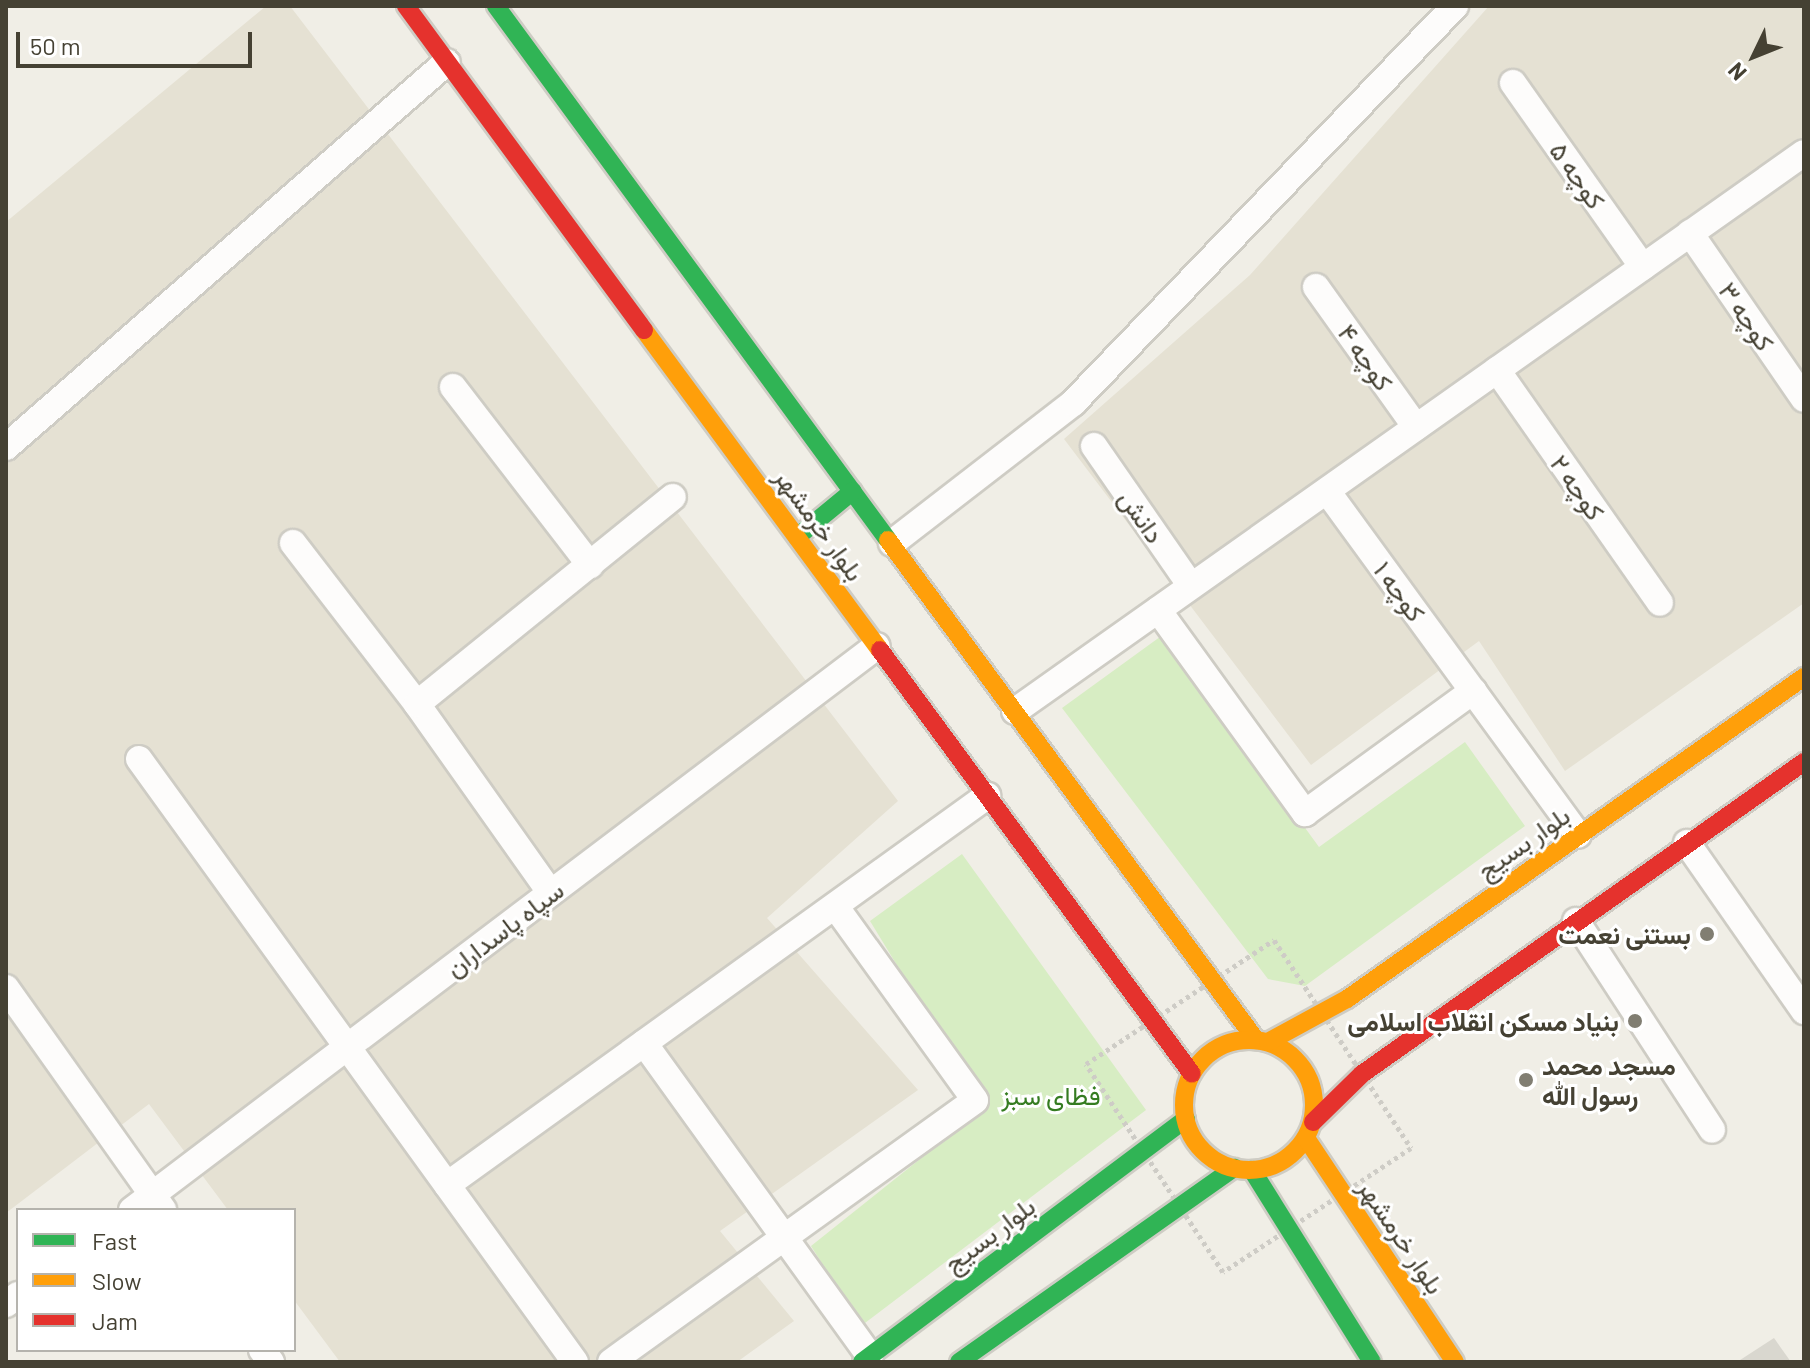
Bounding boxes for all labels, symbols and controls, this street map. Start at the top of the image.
scale bar [20,16,256,66]
north arrow [1714,16,1794,96]
text: 50 m [30,31,81,60]
text: N [1722,58,1751,87]
street label: کوچه ۵ [1544,136,1612,214]
street label: کوچه ۳ [1713,276,1781,356]
street label: کوچه ۴ [1332,318,1400,396]
street label: کوچه ۲ [1544,448,1612,526]
street label: بلوار خرمشهر [769,461,871,587]
street label: دانش [1113,483,1171,549]
street label: کوچه ۱ [1368,555,1432,627]
street label: بلوار بسیج [1471,799,1575,885]
street label: سپاه پاسداران [439,873,569,983]
place label: بستنی نعمت [1558,918,1691,950]
marker: بستنی نعمت [1698,925,1716,943]
place label: بنیاد مسکن انقلاب اسلامی [1347,1005,1619,1037]
marker: بنیاد مسکن انقلاب اسلامی [1626,1012,1644,1030]
place label: مسجد محمد رسول الله [1542,1049,1676,1110]
marker: مسجد محمد رسول الله [1517,1071,1535,1089]
park label: فظای سبز [1001,1079,1101,1111]
street label: بلوار خرمشهر [1352,1173,1452,1299]
street label: بلوار بسیج [937,1190,1041,1278]
legend [16,1208,296,1352]
text: Fast [92,1226,137,1255]
text: Slow [92,1266,141,1295]
text: Jam [92,1306,138,1335]

